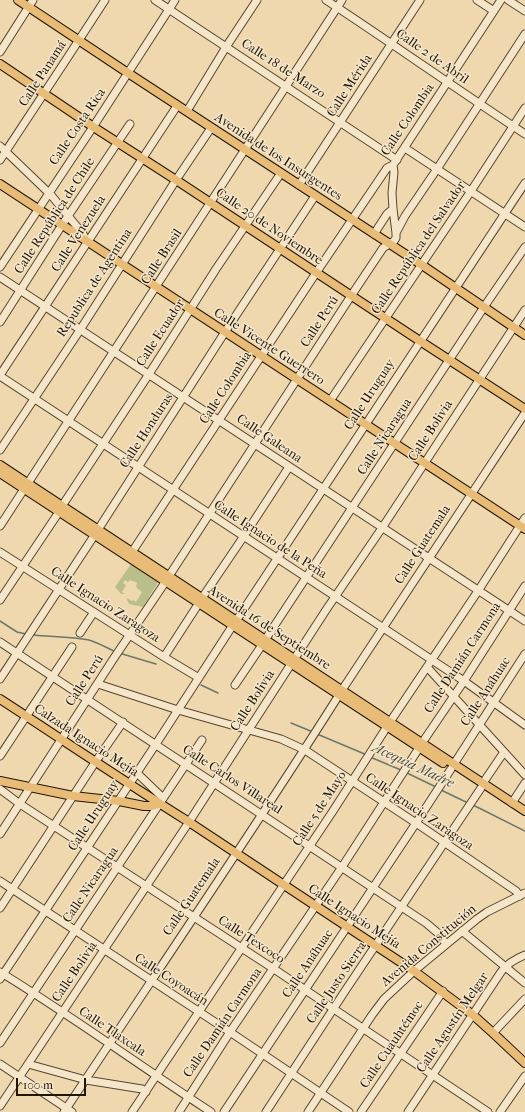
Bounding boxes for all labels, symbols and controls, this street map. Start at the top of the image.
street label: Calle 2 de Abril [393,26,471,88]
street label: Calle 18 de Marzo [238,36,328,102]
street label: Calle Panamá [16,38,70,110]
street label: Calle Mérida [324,52,376,120]
street label: Calle Colombia [378,81,438,159]
street label: Calle Costa Rica [46,86,110,168]
street label: Avenida de los Insurgentes [211,110,345,204]
street label: Calle República de Chile [11,155,99,277]
street label: Calle República del Salvador [369,179,469,317]
street label: Calle 20 de Noviembre [212,185,326,269]
street label: Calle Venezuela [48,193,110,275]
street label: Republica de Agentina [54,226,136,340]
street label: Calle Brasil [138,226,186,288]
street label: Calle Perú [298,293,342,351]
street label: Calle Ecuador [133,296,189,370]
street label: Calle Vicente Guerrero [211,305,327,389]
street label: Calle Colombia [197,349,255,427]
street label: Calle Uruguay [341,357,399,433]
street label: Calle Honduras [117,391,177,471]
street label: Calle Nicaragua [354,396,416,478]
street label: Calle Bolivia [405,398,457,464]
street label: Calle Galeana [233,411,305,467]
street label: Calle Ignacio de la Peña [211,498,329,582]
street label: Calle Guatemala [392,503,454,587]
street label: Calle Ignacio Zaragoza [47,564,163,646]
street label: Avenida 16 de Septiembre [205,582,333,674]
street label: Calle Damián Carmona [421,600,505,716]
street label: Calle Perú [63,652,107,710]
street label: Calle Anáhuac [458,655,514,729]
street label: Calle Bolivia [227,668,279,734]
street label: Calzada Ignacio Mejía [31,701,141,781]
water label: Acequia Madre [370,740,456,792]
street label: Calle Carlos Villareal [179,742,285,818]
street label: Calle 5 de Mayo [290,768,350,850]
street label: Calle Ignacio Zaragoza [362,770,476,854]
street label: Calle Uruguay [65,778,123,854]
street label: Calle Nicaragua [60,844,122,926]
street label: Calle Guatemala [160,855,224,939]
street label: Calle Ignacio Mejía [305,881,403,953]
street label: Avenida Constitución [378,902,480,990]
street label: Calle Texcoco [215,913,287,967]
street label: Calle Anáhuac [279,927,337,1001]
street label: Calle Bolivia [49,939,101,1005]
street label: Calle Justo Sierra [304,939,370,1027]
street label: Calle Coyoacán [131,950,211,1010]
street label: Calle Damián Carmona [180,965,266,1081]
street label: Calle Agustín Melgar [414,970,492,1076]
street label: Calle Cuauhtémoc [357,998,427,1092]
street label: Calle Tlaxcala [75,1004,149,1060]
scale bar [18,1070,88,1096]
text: 100 m [23,1078,53,1092]

